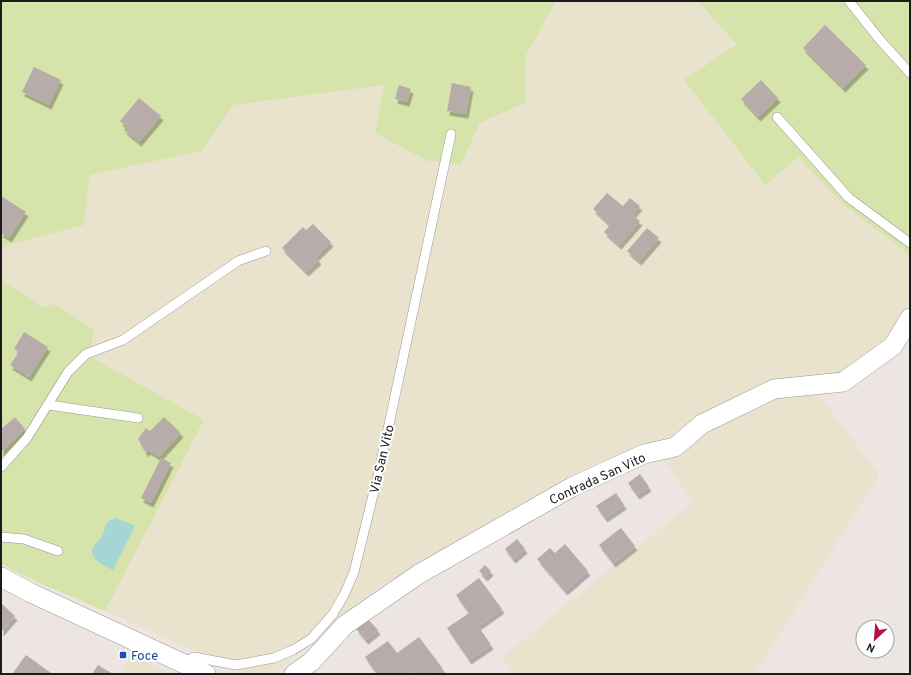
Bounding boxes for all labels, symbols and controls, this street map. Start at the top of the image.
street label: Via San Vito [367,423,399,495]
street label: Contrada San Vito [547,450,649,509]
north arrow [855,619,895,659]
text: N [864,639,878,655]
place label: Foce [131,649,158,665]
marker: Foce [118,650,128,660]

